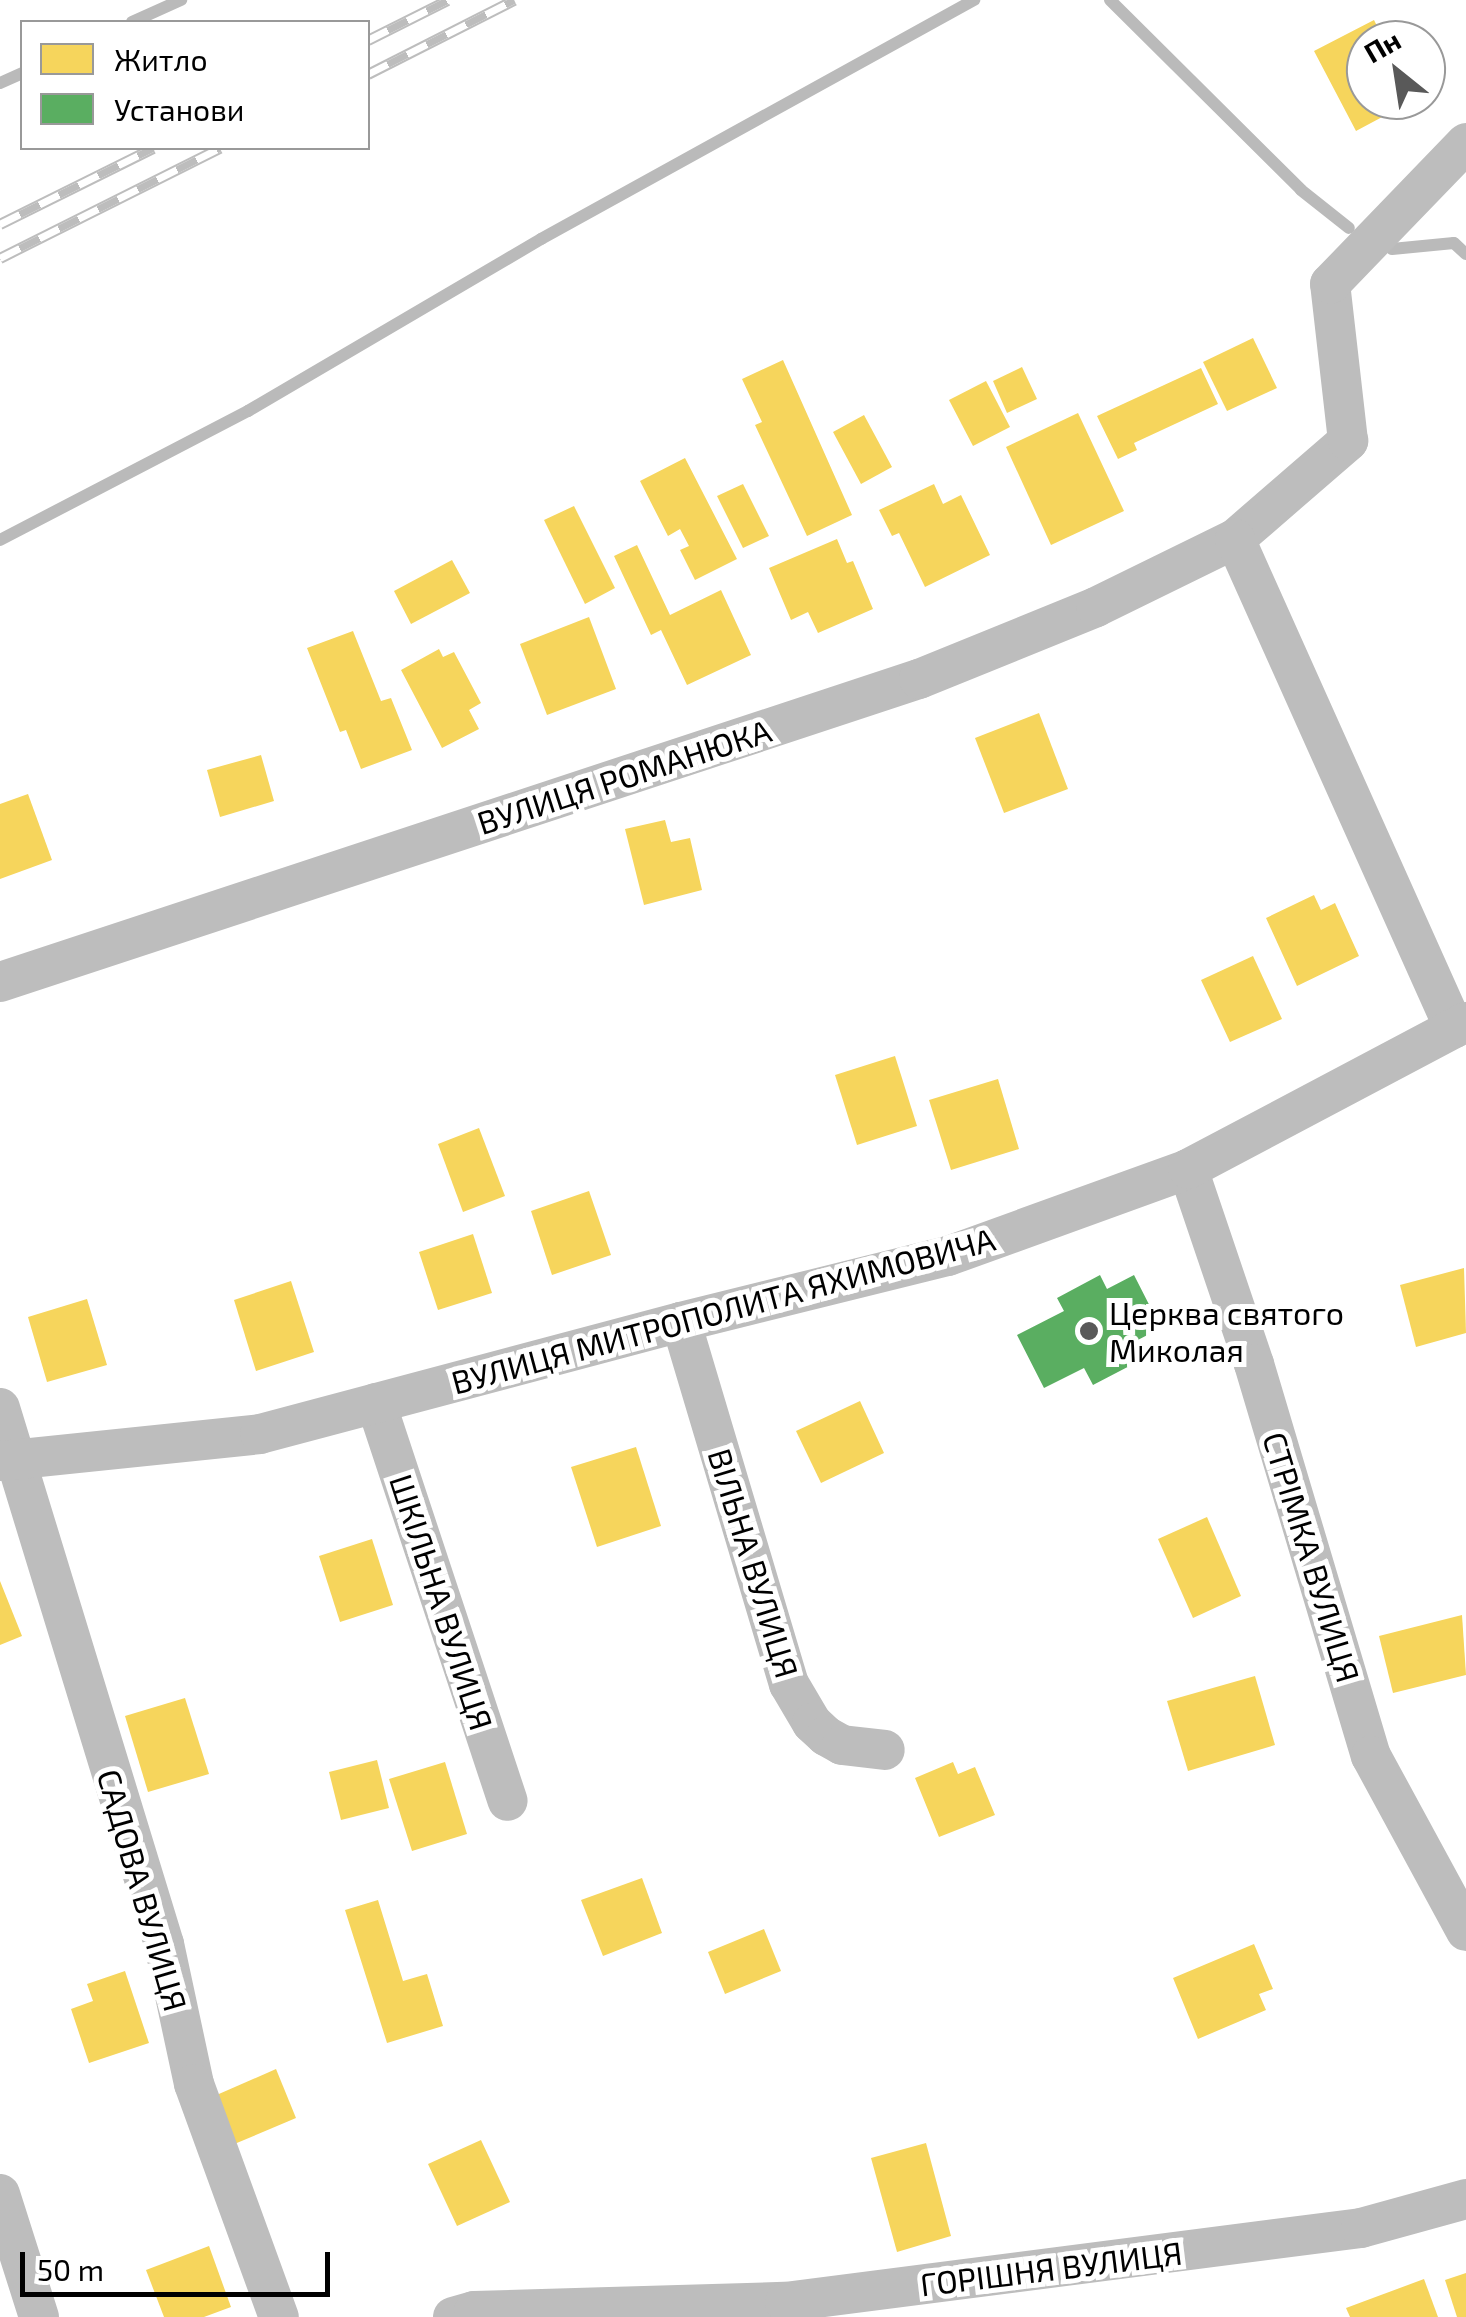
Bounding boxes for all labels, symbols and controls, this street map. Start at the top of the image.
legend [20,20,370,150]
north arrow [1346,20,1446,120]
text: Пн [1358,22,1406,70]
text: Житло [114,41,208,77]
text: Установи [114,91,244,127]
street label: ВУЛИЦЯ РОМАНЮКА [472,710,776,842]
street label: ВУЛИЦЯ МИТРОПОЛИТА ЯХИМОВИЧА [447,1219,999,1401]
place label: Церква святого Миколая [1109,1294,1344,1369]
marker: Церква святого Миколая [1078,1320,1100,1342]
street label: СТРІМКА ВУЛИЦЯ [1256,1427,1368,1687]
street label: ВІЛЬНА ВУЛИЦЯ [701,1444,807,1682]
street label: ШКІЛЬНА ВУЛИЦЯ [383,1469,501,1735]
street label: САДОВА ВУЛИЦЯ [90,1765,196,2015]
scale bar [25,2232,335,2294]
street label: ГОРІШНЯ ВУЛИЦЯ [918,2233,1184,2303]
text: 50 m [37,2251,104,2287]

